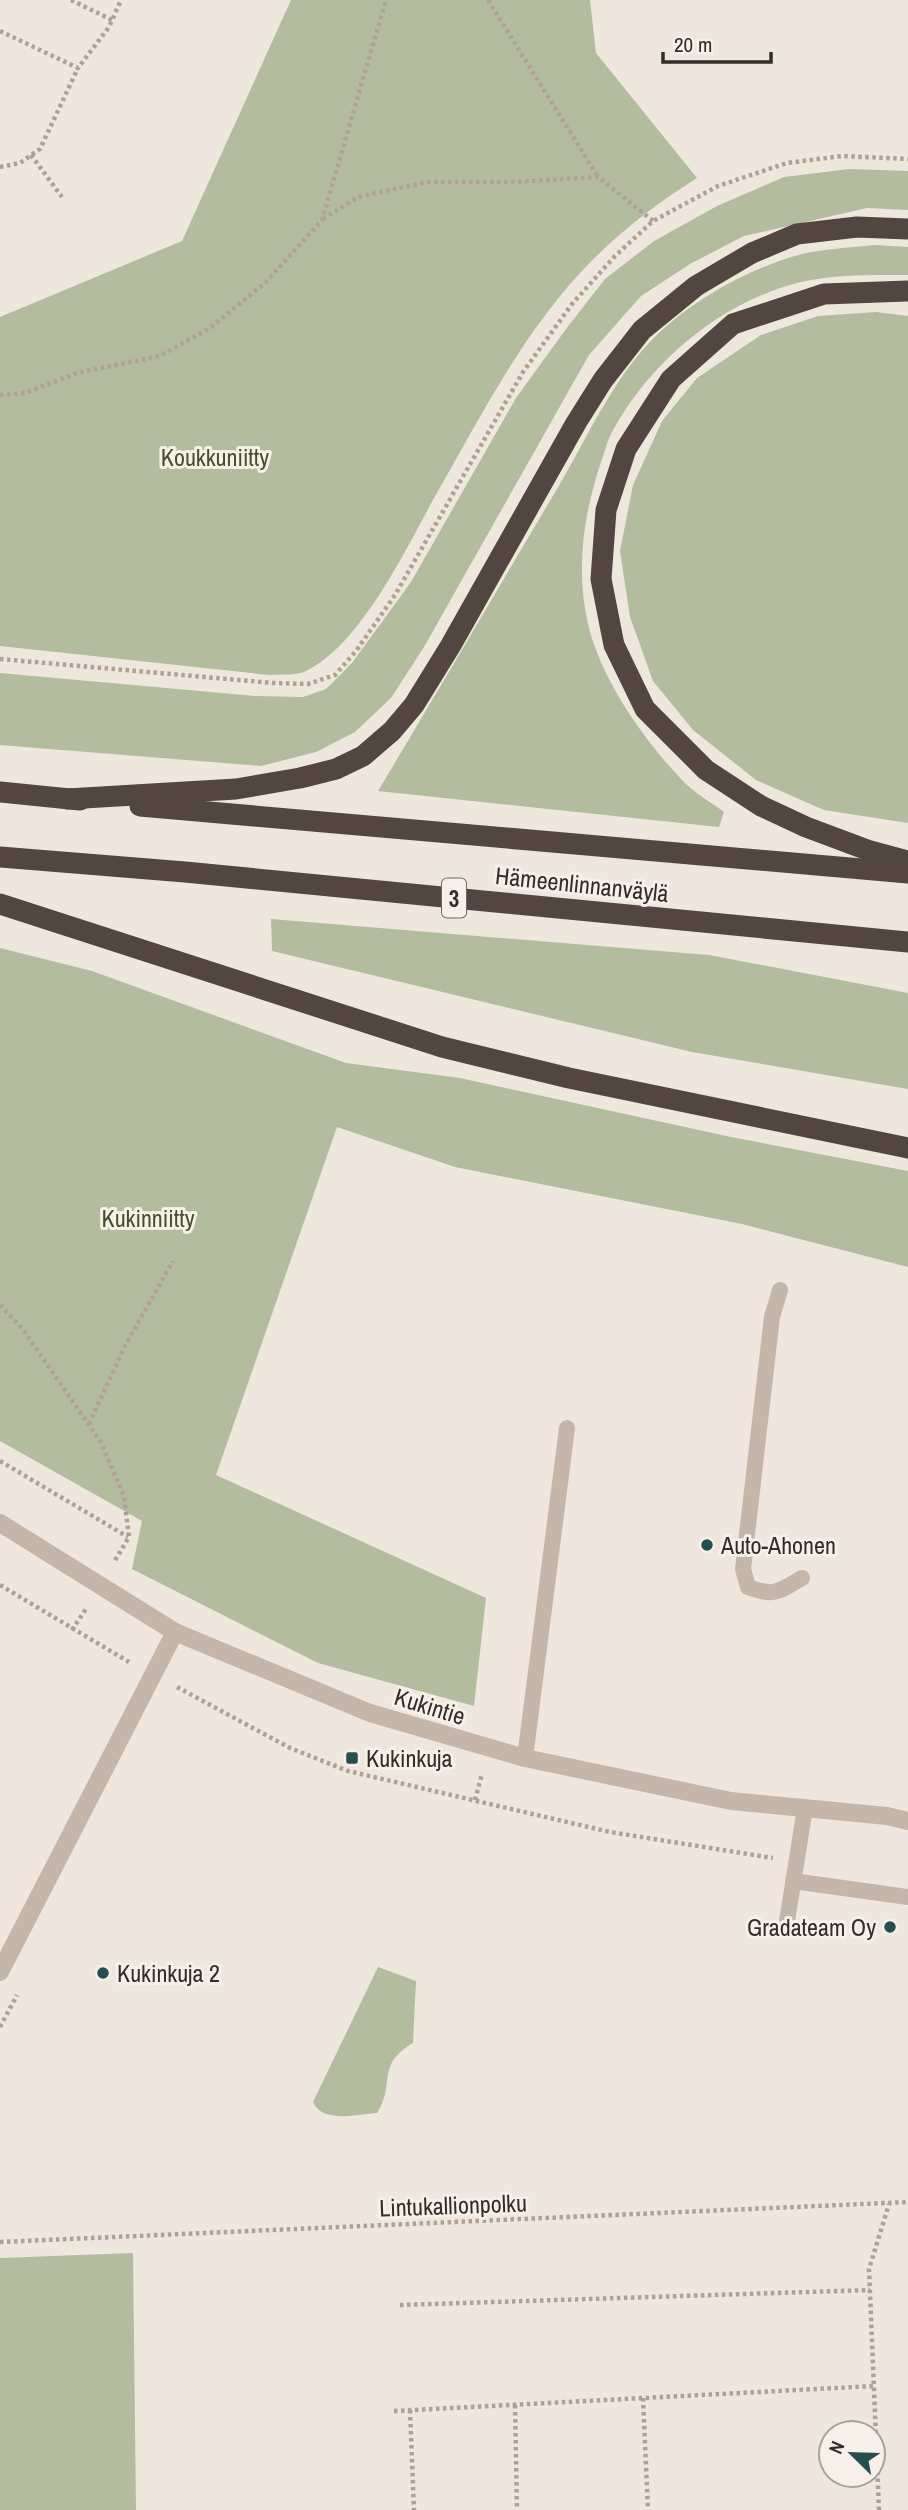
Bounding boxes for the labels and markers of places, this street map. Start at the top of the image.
place label: Auto-Ahonen [720,1529,836,1561]
marker: Auto-Ahonen [699,1537,715,1553]
place label: Kukinkuja [366,1742,452,1774]
marker: Kukinkuja [344,1750,360,1766]
place label: Gradateam Oy [747,1911,876,1943]
marker: Gradateam Oy [882,1919,898,1935]
place label: Kukinkuja 2 [117,1957,220,1989]
marker: Kukinkuja 2 [95,1965,111,1981]

